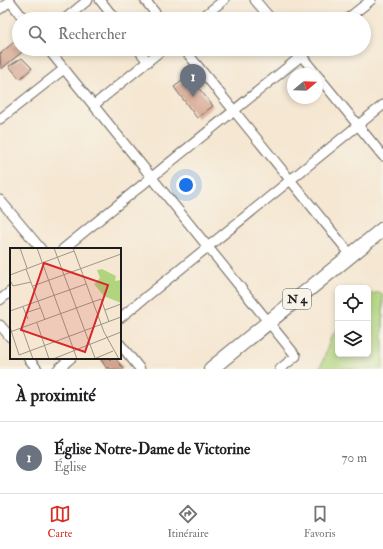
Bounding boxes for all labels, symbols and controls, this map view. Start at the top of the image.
search box [12,12,371,56]
icon: search [26,23,48,45]
text: Rechercher [58,25,126,44]
pin: 1 [180,64,206,97]
north arrow [287,68,323,104]
your location [176,175,196,195]
inset map [10,248,121,359]
map controls [335,285,371,357]
button: locate [335,285,371,321]
road number: N 4 [283,289,311,309]
button: layers [335,321,371,357]
text: À proximité [16,385,96,406]
text: Église Notre-Dame de Victorine [54,440,250,459]
text: 1 [27,450,31,466]
text: 70 m [342,450,367,466]
text: Église [54,459,86,475]
tab: Carte [48,503,72,540]
tab: Itinéraire [167,503,209,540]
tab: Favoris [304,503,335,540]

